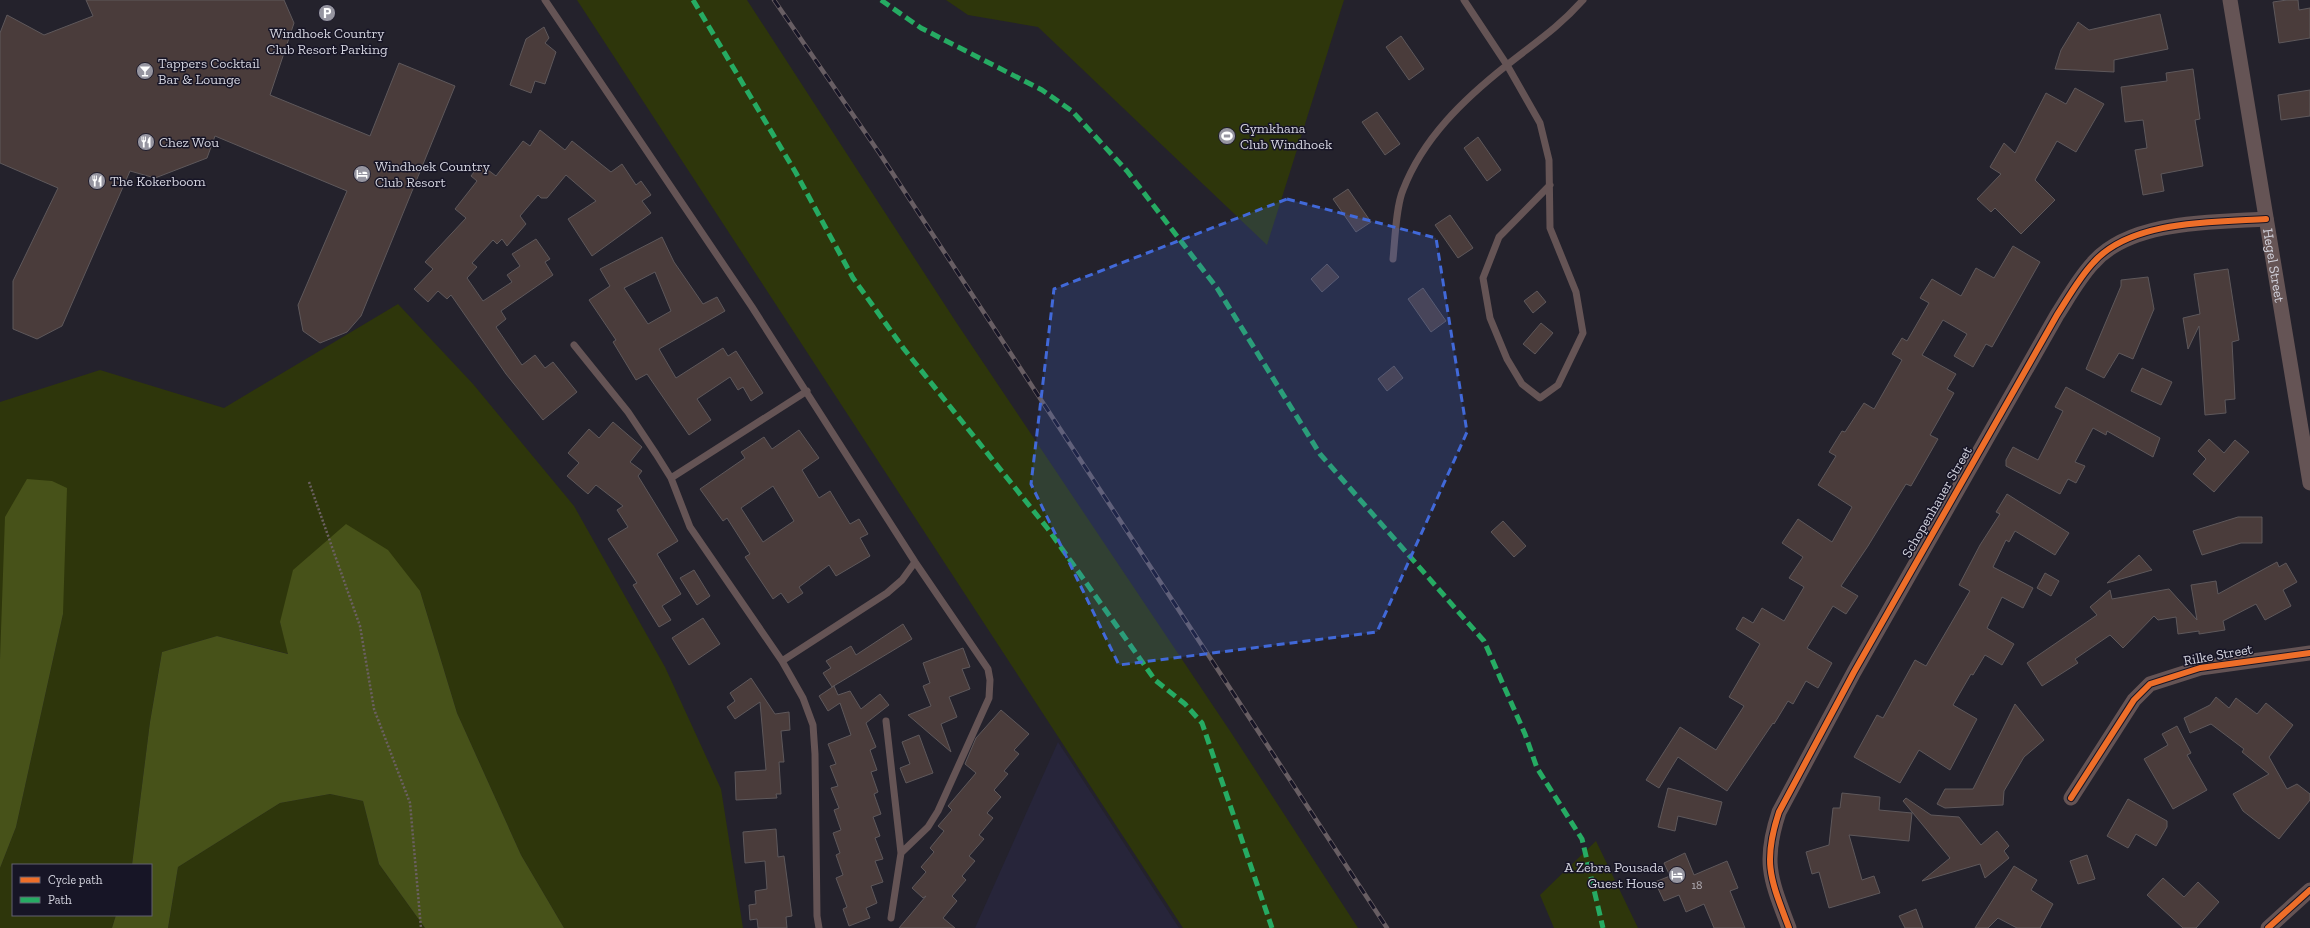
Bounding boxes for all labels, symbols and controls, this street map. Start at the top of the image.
parking icon: Windhoek Country Club Resort Parking [317,3,337,23]
place label: Windhoek Country Club Resort Parking [266,25,388,58]
place label: Tappers Cocktail Bar & Lounge [158,55,260,88]
bar icon: Tappers Cocktail Bar & Lounge [135,61,155,81]
place label: Gymkhana Club Windhoek [1240,120,1333,153]
sports icon: Gymkhana Club Windhoek [1217,126,1237,146]
restaurant icon: Chez Wou [136,132,156,152]
place label: Chez Wou [159,134,219,151]
place label: Windhoek Country Club Resort [375,158,491,191]
hotel icon: Windhoek Country Club Resort [352,164,372,184]
restaurant icon: The Kokerboom [87,171,107,191]
place label: The Kokerboom [110,173,206,190]
street label: Hegel Street [2259,227,2289,305]
street label: Schopenhauer Street [1898,442,1976,561]
street label: Rilke Street [2182,640,2255,669]
place label: A Zebra Pousada Guest House [1564,859,1664,892]
legend [12,864,152,916]
hotel icon: A Zebra Pousada Guest House [1667,865,1687,885]
text: Cycle path [48,873,103,887]
house number: 18 [1691,878,1703,892]
text: Path [48,893,72,907]

